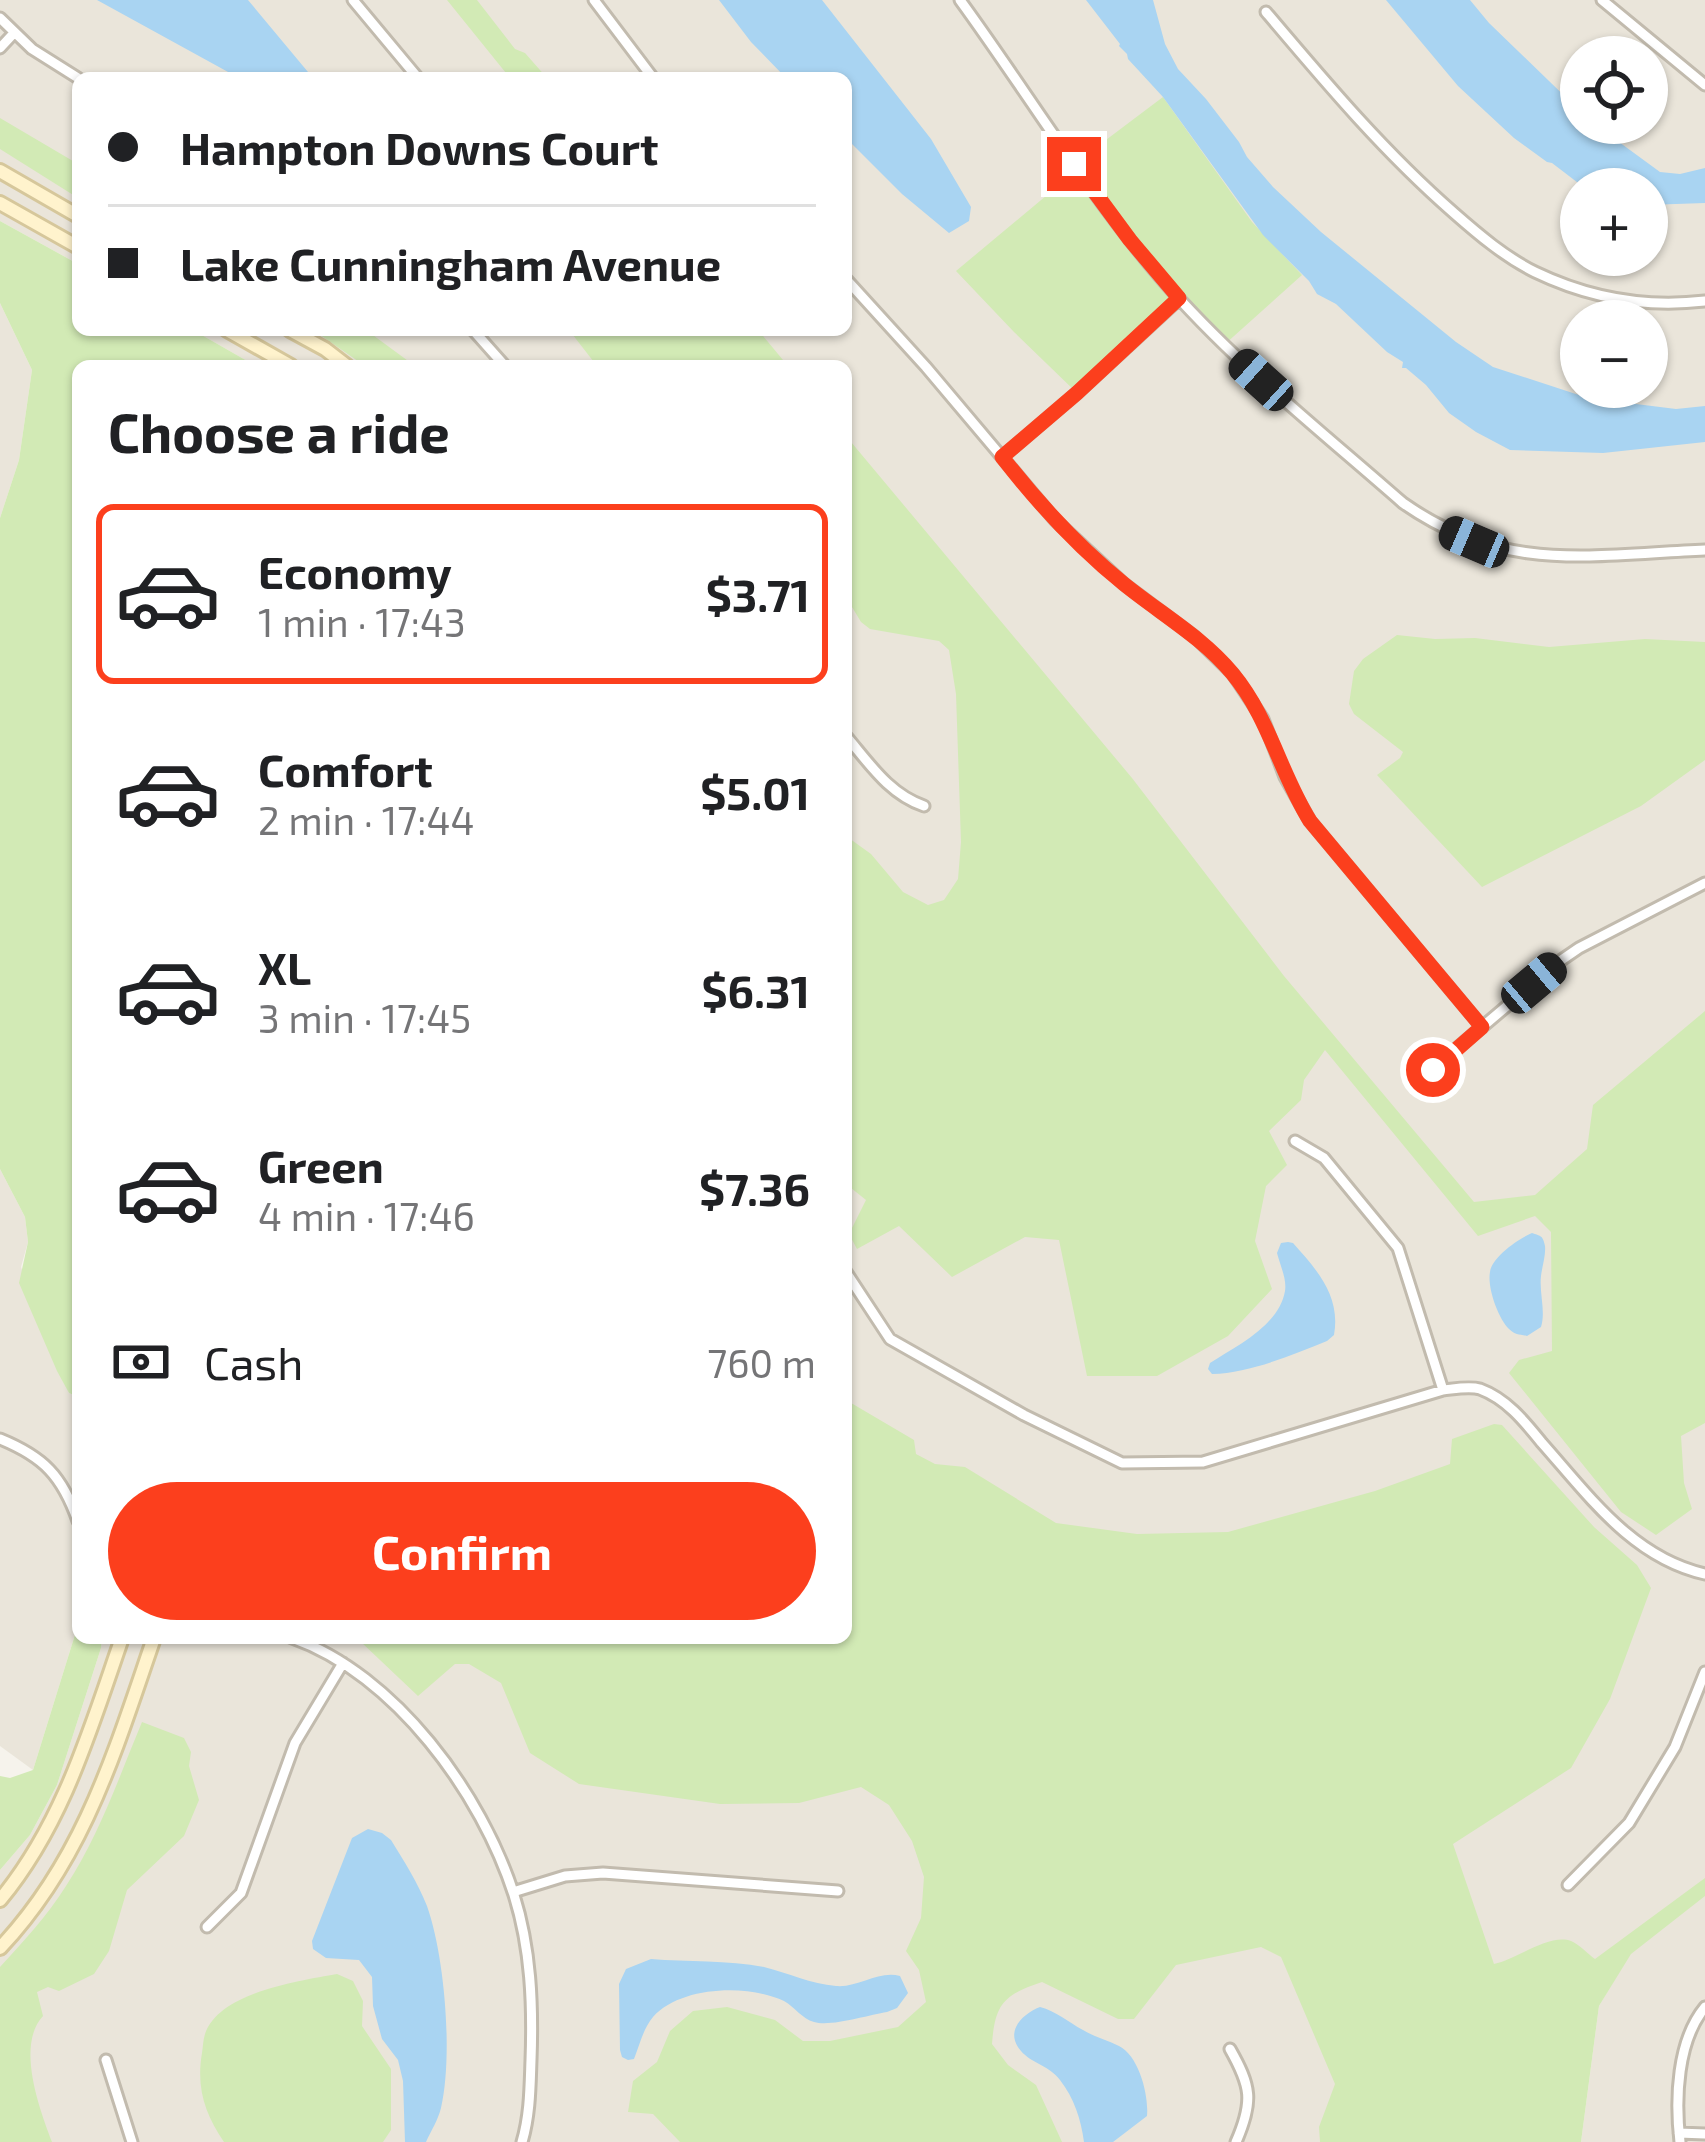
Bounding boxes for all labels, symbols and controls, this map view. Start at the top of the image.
map controls [1560,36,1668,408]
button: locate [1560,36,1668,144]
text: Hampton Downs Court [180,120,658,174]
route end [1047,137,1101,191]
button: + [1560,168,1668,276]
text: Lake Cunningham Avenue [180,236,721,290]
button: − [1560,300,1668,408]
car [1222,343,1300,417]
text: Choose a ride [108,399,450,464]
car [1434,511,1514,573]
icon: car [114,540,222,648]
text: Economy [258,544,452,598]
text: $3.71 [706,567,810,621]
text: 1 min · 17:43 [258,598,466,645]
icon: car [114,738,222,846]
text: Comfort [258,742,433,796]
text: $5.01 [700,765,810,819]
text: 2 min · 17:44 [258,796,474,843]
icon: car [114,936,222,1044]
text: XL [258,940,311,994]
car [1495,946,1573,1020]
text: $6.31 [701,963,810,1017]
text: 3 min · 17:45 [258,994,471,1041]
route start [1406,1043,1460,1097]
icon: car [114,1134,222,1242]
text: Green [258,1138,384,1192]
text: $7.36 [699,1161,810,1215]
text: 4 min · 17:46 [258,1192,475,1239]
icon: cash [108,1329,174,1395]
text: Cash [204,1335,303,1389]
text: 760 m [707,1339,816,1386]
button: Confirm [108,1482,816,1620]

